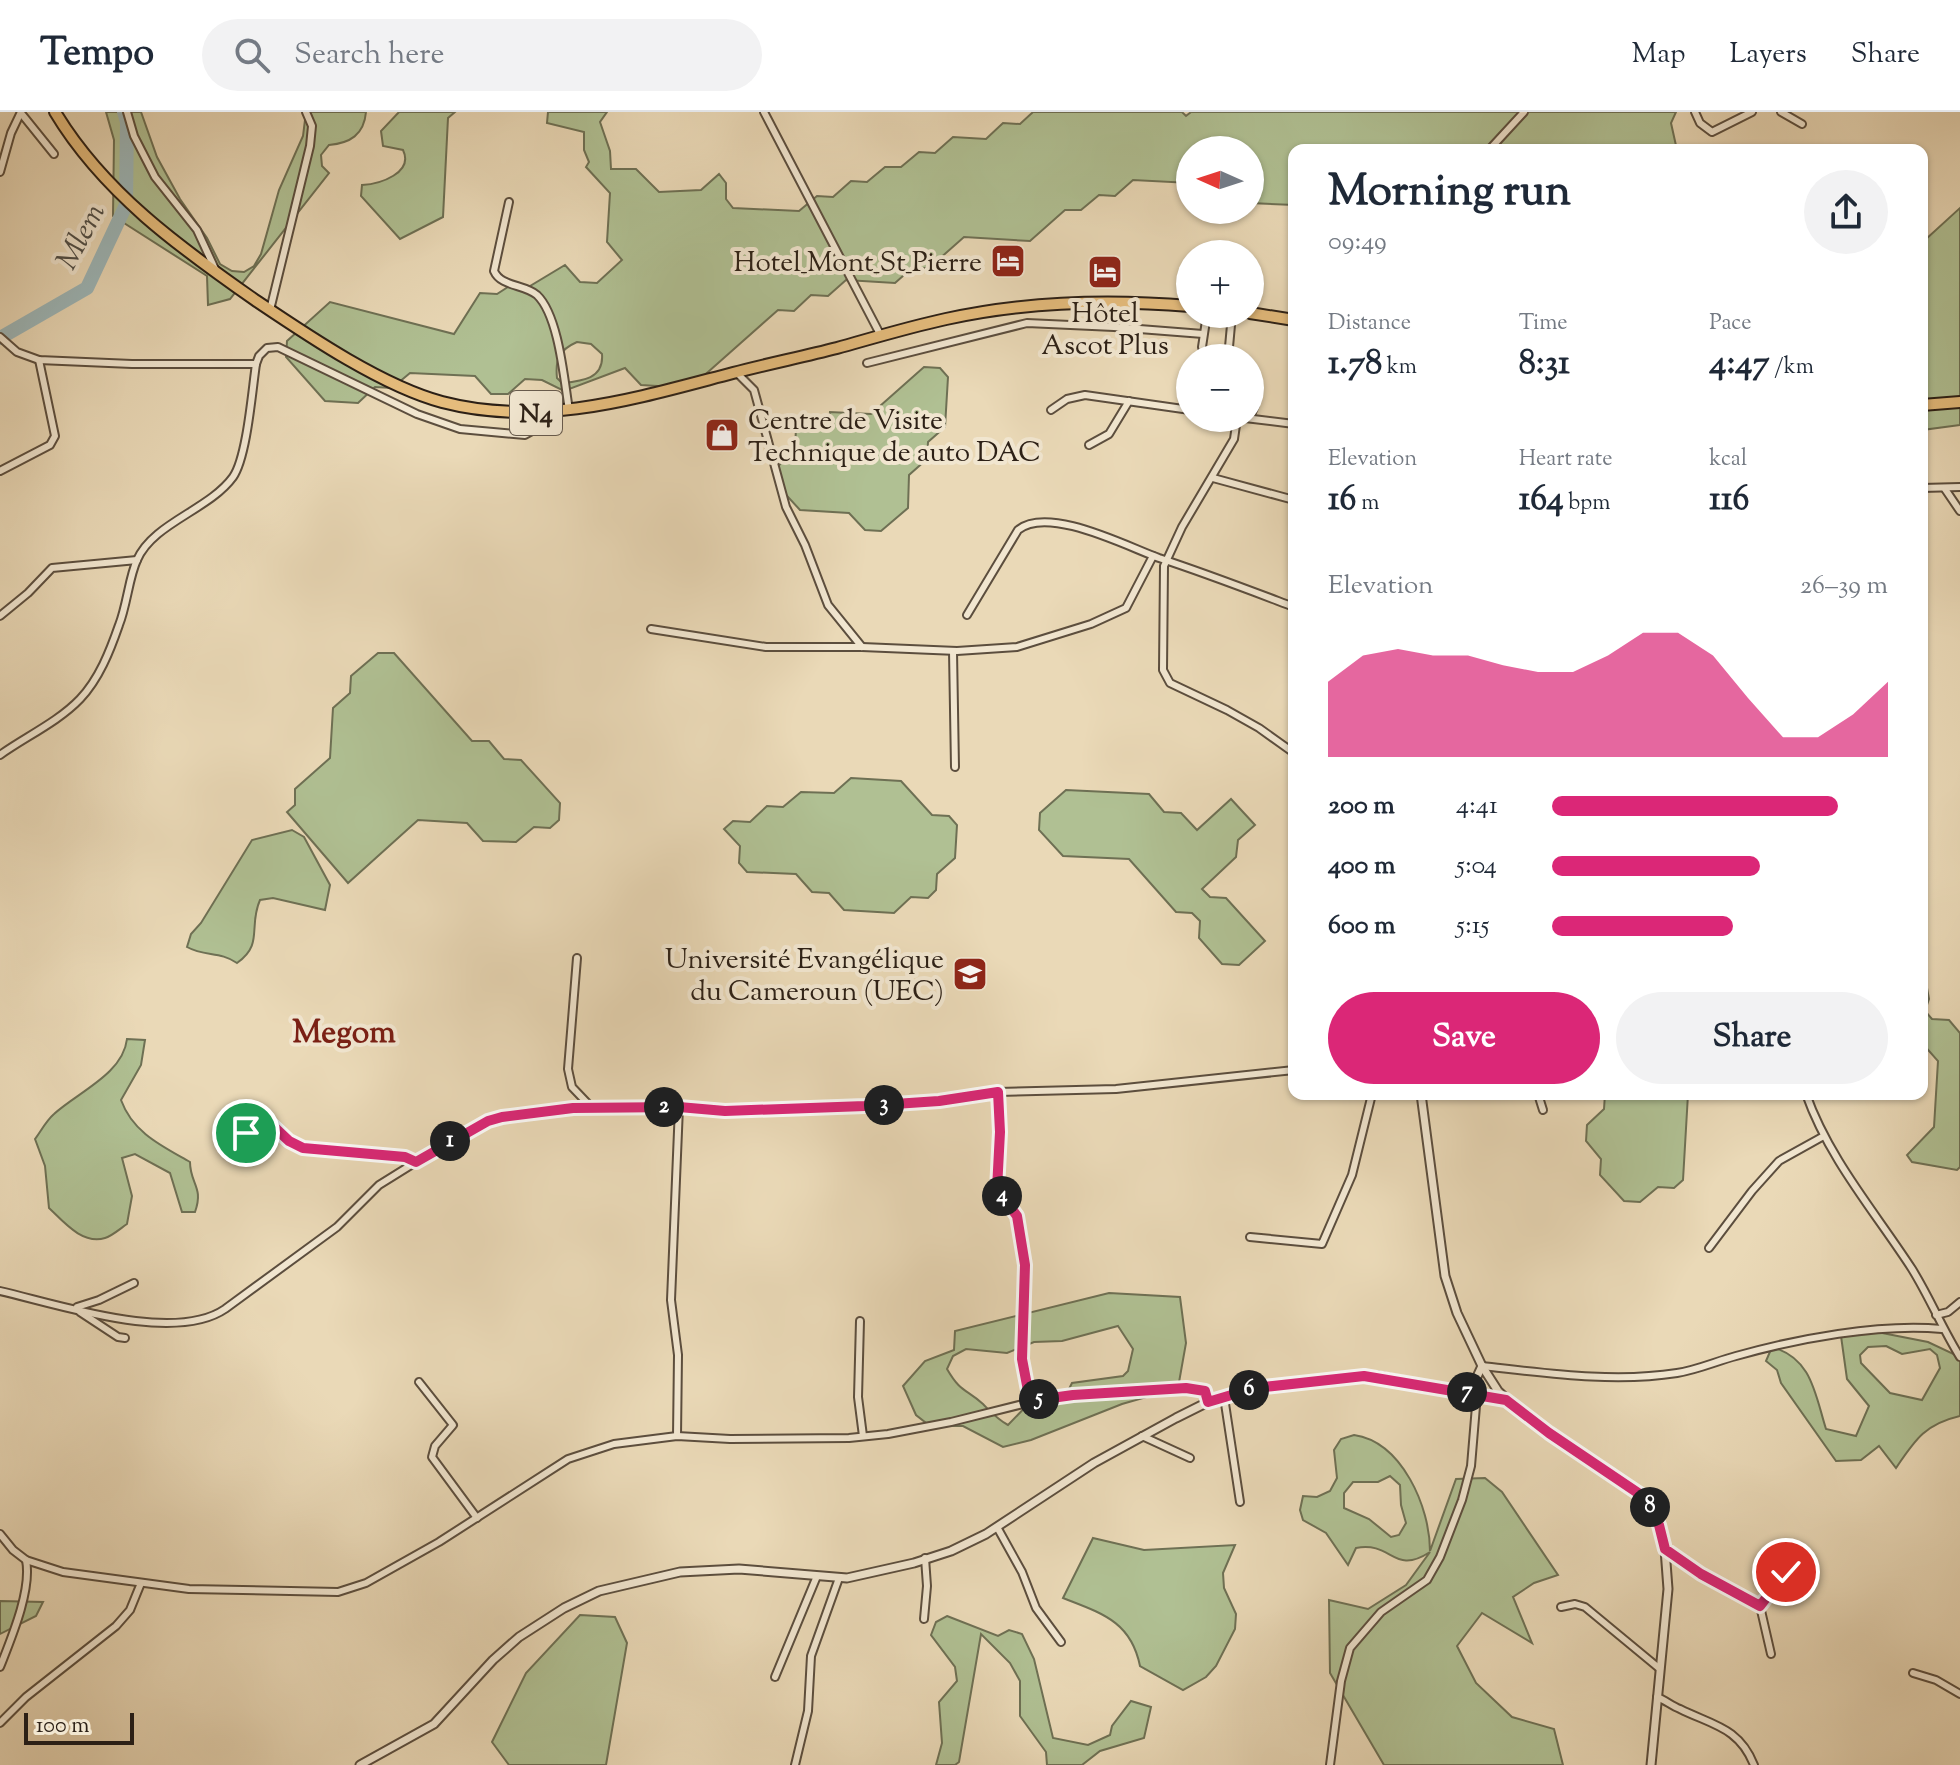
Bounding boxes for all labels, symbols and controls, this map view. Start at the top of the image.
search box [202,19,762,91]
text: Tempo [40,28,154,82]
icon: search [230,33,274,77]
text: Search here [294,34,444,77]
text: Map [1632,35,1685,75]
text: Layers [1729,35,1807,75]
text: Share [1851,35,1920,75]
north arrow [1176,136,1264,224]
map controls [1176,136,1264,432]
text: Morning run [1328,162,1571,225]
button: share [1804,170,1888,254]
water label: Mlem [47,196,118,278]
text: 09:49 [1328,224,1387,261]
button: + [1176,240,1264,328]
hotel icon: Hotel_Mont_St_Pierre [989,242,1027,280]
place label: Hotel_Mont_St_Pierre [733,244,982,284]
hotel icon: Hôtel Ascot Plus [1086,253,1124,291]
place label: Hôtel Ascot Plus [1041,295,1169,367]
text: Distance [1328,308,1411,340]
text: Time [1519,308,1568,340]
text: Pace [1709,308,1751,340]
text: 1.78 [1328,340,1382,389]
text: 8:31 [1519,340,1570,389]
text: 4:47 [1709,340,1769,389]
button: − [1176,344,1264,432]
text: km [1382,352,1417,384]
text: /km [1769,352,1814,384]
road number: N4 [510,391,562,435]
place label: Centre de Visite Technique de auto DAC [748,402,1041,474]
shop icon: Centre de Visite Technique de auto DAC [703,416,741,454]
text: Elevation [1328,444,1417,476]
text: Heart rate [1519,444,1613,476]
text: kcal [1709,444,1747,476]
text: 16 [1328,476,1356,525]
text: 164 [1519,476,1564,525]
text: 116 [1709,476,1749,525]
text: m [1356,488,1379,520]
text: bpm [1564,488,1611,520]
text: Elevation [1328,568,1433,605]
text: 26–39 m [1800,568,1888,605]
text: 200 m [1328,788,1395,825]
text: 4:41 [1456,788,1498,825]
text: 400 m [1328,848,1395,885]
text: 5:04 [1456,848,1497,885]
text: 600 m [1328,908,1395,945]
text: 5:15 [1456,908,1489,945]
place label: Université Evangélique du Cameroun (UEC) [665,941,944,1013]
school or university icon: Université Evangélique du Cameroun (UEC) [951,955,989,993]
button: Save [1328,992,1600,1084]
button: Share [1616,992,1888,1084]
district label: Megom [292,1011,396,1057]
pin: 3 [864,1085,904,1125]
pin: 2 [644,1087,684,1127]
text: 3 [880,1089,888,1121]
text: 2 [659,1091,669,1123]
pin [212,1099,280,1167]
icon: arrive [224,1111,268,1155]
pin: 1 [430,1121,470,1161]
text: 1 [446,1125,454,1157]
pin: 4 [982,1176,1022,1216]
text: 4 [996,1180,1008,1212]
pin: 6 [1229,1370,1269,1410]
pin: 7 [1447,1372,1487,1412]
text: 6 [1244,1374,1254,1406]
text: 7 [1461,1376,1473,1408]
pin: 5 [1019,1379,1059,1419]
text: 5 [1035,1383,1043,1415]
pin: 8 [1630,1487,1670,1527]
text: 8 [1644,1491,1656,1523]
pin [1752,1538,1820,1606]
icon: check [1764,1550,1808,1594]
scale bar [24,1709,134,1745]
text: 100 m [36,1711,89,1743]

